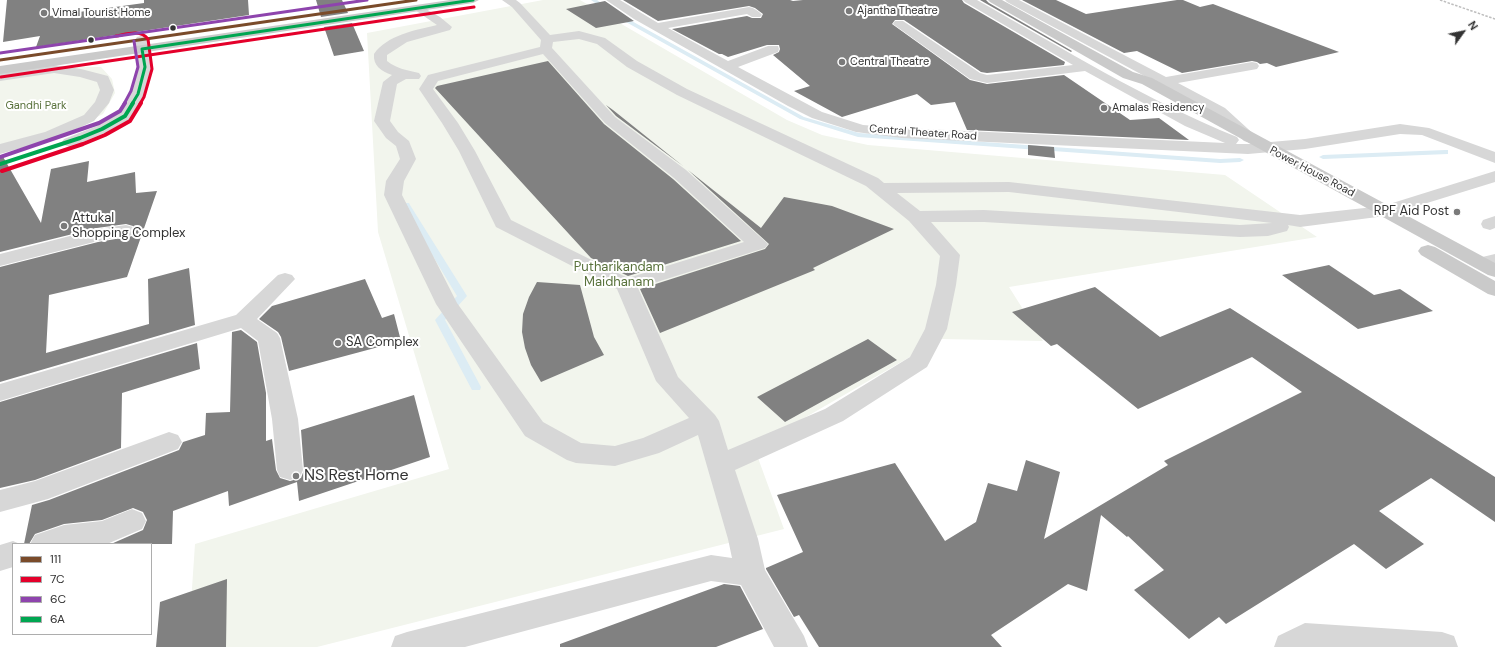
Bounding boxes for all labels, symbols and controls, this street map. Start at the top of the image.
place label: Ajantha Theatre [857,4,938,18]
place label: Vimal Tourist Home [52,6,150,20]
marker: Ajantha Theatre [844,6,854,16]
marker: Vimal Tourist Home [39,8,49,18]
north arrow [1443,12,1483,52]
text: N [1465,18,1481,33]
unlabelled marker [168,23,178,33]
unlabelled marker [86,35,96,45]
place label: Central Theatre [850,55,929,69]
marker: Central Theatre [837,57,847,67]
park label: Gandhi Park [5,99,67,113]
place label: Amalas Residency [1112,101,1204,115]
marker: Amalas Residency [1099,103,1109,113]
street label: Central Theater Road [869,123,977,143]
street label: Power House Road [1267,144,1357,200]
place label: RPF Aid Post [1374,204,1449,220]
marker: RPF Aid Post [1452,207,1462,217]
place label: Attukal Shopping Complex [72,211,185,242]
marker: Attukal Shopping Complex [59,221,69,231]
park label: Putharikandam Maidhanam [574,260,664,291]
place label: SA Complex [346,335,419,351]
marker: SA Complex [333,338,343,348]
place label: NS Rest Home [304,466,409,486]
marker: NS Rest Home [291,471,301,481]
legend [12,543,152,635]
text: 111 [50,551,61,567]
text: 7C [50,571,65,587]
text: 6C [50,591,66,607]
text: 6A [50,611,65,627]

